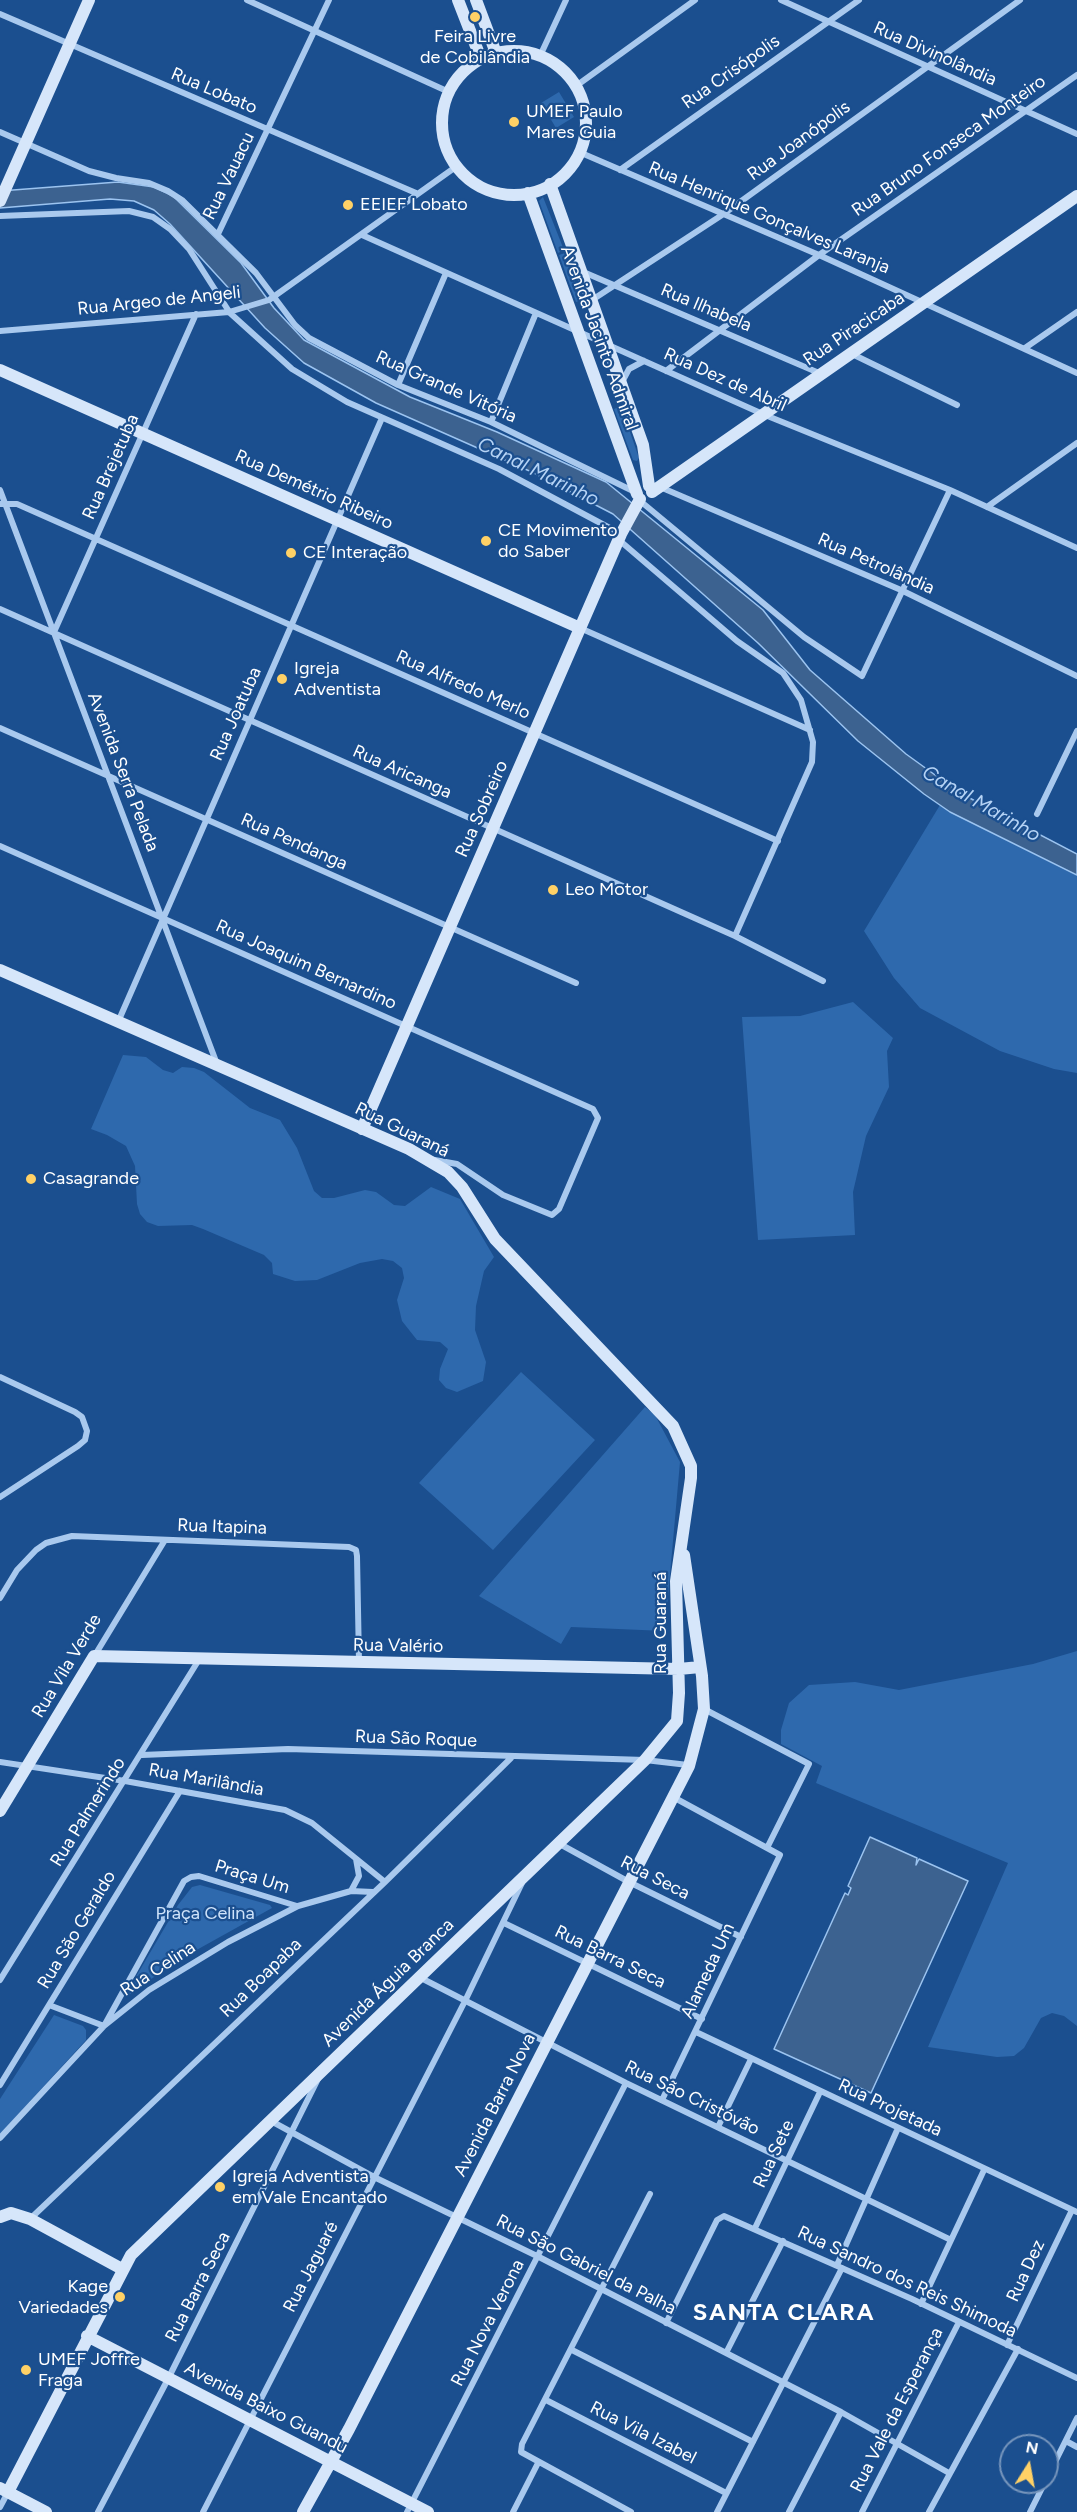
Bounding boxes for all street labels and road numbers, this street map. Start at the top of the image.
street label: Rua Divinolândia [870,17,1000,91]
street label: Rua Crisópolis [678,30,784,114]
street label: Rua Lobato [168,63,260,119]
street label: Rua Bruno Fonseca Monteiro [848,71,1050,221]
street label: Rua Joanópolis [743,96,855,186]
street label: Rua Vauacu [198,129,260,223]
street label: Rua Henrique Gonçalves Laranja [645,157,893,279]
street label: Avenida Jacinto Admiral [556,243,642,433]
street label: Rua Ilhabela [657,279,755,337]
street label: Rua Argeo de Angeli [76,282,242,320]
street label: Rua Piracicaba [799,287,909,371]
street label: Rua Dez de Abril [660,343,790,417]
street label: Rua Grande Vitória [372,346,520,428]
street label: Rua Brejetuba [78,411,144,523]
street label: Rua Demétrio Ribeiro [232,445,396,535]
street label: Rua Petrolândia [814,529,938,599]
street label: Rua Alfredo Merlo [393,646,533,724]
street label: Rua Joatuba [206,664,266,764]
street label: Avenida Serra Pelada [83,689,163,855]
street label: Rua Aricanga [349,741,455,803]
street label: Rua Sobreiro [451,757,513,861]
street label: Rua Pendanga [237,809,351,875]
street label: Rua Joaquim Bernardino [212,915,400,1015]
street label: Rua Guaraná [351,1098,453,1162]
street label: Rua Itapina [177,1515,267,1539]
street label: Rua Guaraná [650,1572,672,1674]
street label: Rua Vila Verde [28,1610,106,1722]
street label: Rua Valério [353,1634,443,1658]
street label: Rua São Roque [355,1726,477,1752]
street label: Rua Palmerindo [46,1753,130,1871]
street label: Rua Marilândia [147,1759,265,1801]
street label: Rua Seca [617,1851,693,1905]
street label: Praça Um [212,1855,292,1899]
street label: Rua São Geraldo [33,1867,121,1993]
street label: Avenida Águia Branca [317,1914,459,2052]
street label: Alameda Um [677,1920,739,2022]
street label: Rua Barra Seca [551,1921,669,1993]
street label: Rua Boapaba [216,1934,306,2022]
street label: Rua Celina [116,1937,200,2001]
street label: Avenida Barra Nova [450,2030,540,2180]
street label: Rua São Cristóvão [621,2056,763,2140]
street label: Rua Projetada [835,2075,945,2141]
street label: Rua Sete [749,2117,799,2191]
street label: Rua São Gabriel da Palha [493,2210,679,2320]
street label: Rua Jaguaré [279,2218,343,2316]
street label: Rua Sandro dos Reis Shimoda [794,2222,1020,2342]
street label: Rua Barra Seca [161,2228,235,2346]
street label: Rua Dez [1002,2237,1050,2305]
street label: Rua Nova Verona [447,2256,529,2390]
street label: Rua Vale da Esperança [846,2324,948,2496]
street label: Avenida Baixo Guandu [181,2357,351,2459]
street label: Rua Vila Izabel [586,2397,700,2469]

